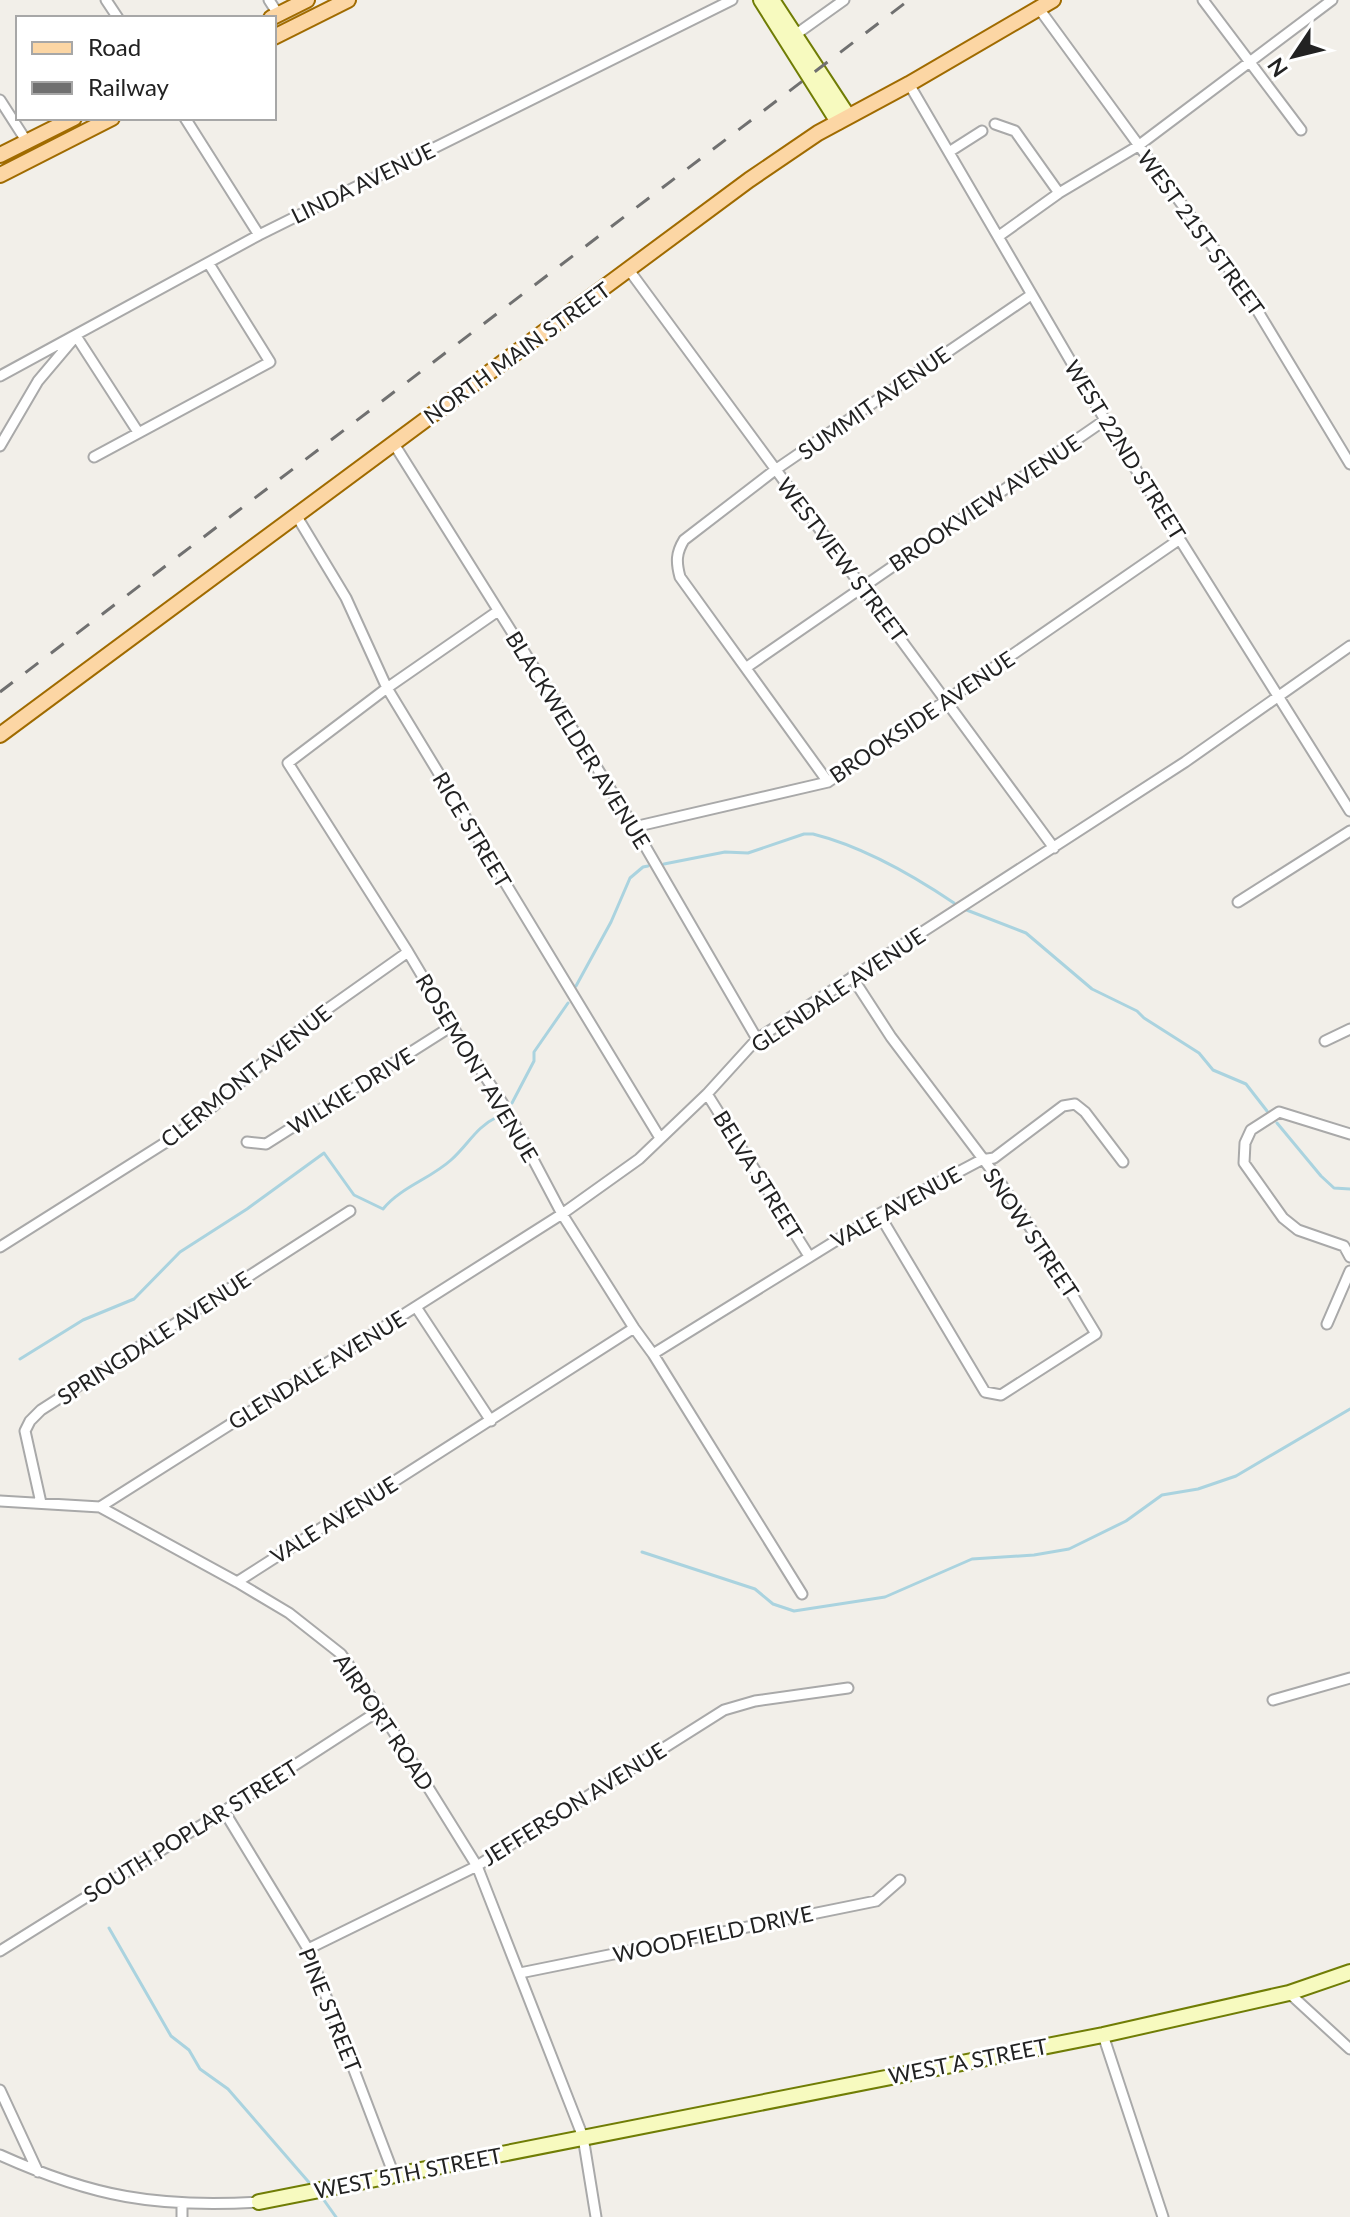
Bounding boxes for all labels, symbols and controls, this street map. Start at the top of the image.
legend [16,16,276,120]
north arrow [1254,16,1334,96]
text: Road [88,32,141,61]
text: N [1261,53,1293,82]
text: Railway [88,72,170,101]
street label: LINDA AVENUE [286,136,439,229]
street label: WEST 21ST STREET [1132,145,1270,321]
street label: NORTH MAIN STREET [418,276,615,429]
street label: SUMMIT AVENUE [793,340,955,465]
street label: WEST 22ND STREET [1059,355,1192,545]
street label: BROOKVIEW AVENUE [884,428,1086,577]
street label: WESTVIEW STREET [772,472,913,647]
street label: BLACKWELDER AVENUE [500,626,656,853]
street label: BROOKSIDE AVENUE [824,645,1019,788]
street label: RICE STREET [427,767,518,892]
street label: GLENDALE AVENUE [746,921,930,1058]
street label: ROSEMONT AVENUE [411,969,544,1167]
street label: CLERMONT AVENUE [155,999,336,1153]
street label: WILKIE DRIVE [283,1041,419,1140]
street label: BELVA STREET [708,1105,809,1244]
street label: VALE AVENUE [826,1160,965,1253]
street label: SNOW STREET [978,1162,1085,1303]
street label: SPRINGDALE AVENUE [52,1265,255,1410]
street label: GLENDALE AVENUE [223,1304,410,1435]
street label: VALE AVENUE [265,1470,402,1569]
street label: AIRPORT ROAD [329,1648,440,1795]
street label: JEFFERSON AVENUE [477,1736,671,1871]
street label: SOUTH POPLAR STREET [78,1753,303,1908]
street label: WOODFIELD DRIVE [610,1899,815,1968]
street label: PINE STREET [293,1944,368,2076]
street label: WEST A STREET [886,2032,1050,2089]
street label: WEST 5TH STREET [312,2141,504,2204]

